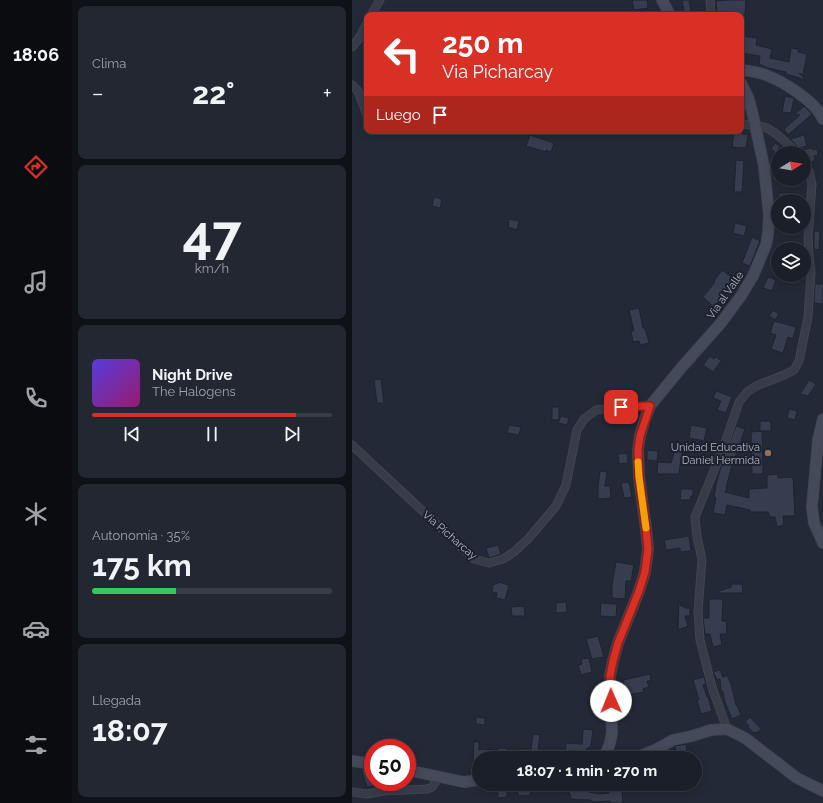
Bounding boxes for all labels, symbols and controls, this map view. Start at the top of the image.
text: 250 m [442,27,523,60]
icon: left [376,28,428,80]
text: 18:06 [13,44,59,65]
text: Clima [92,56,126,71]
text: Via Picharcay [442,61,553,82]
text: 22° [192,76,234,111]
text: − [92,80,104,106]
text: + [323,80,332,106]
icon: arrive [429,104,451,126]
text: Luego [376,106,421,124]
north arrow [771,146,811,186]
map controls [771,146,811,282]
icon: directions [22,153,50,181]
button: search [771,194,811,234]
text: 47 [183,204,241,265]
button: layers [771,242,811,282]
text: km/h [195,261,229,276]
icon: music [22,268,50,296]
street label: Via al Valle [704,269,747,322]
text: Night Drive [152,366,232,384]
icon: phone [22,384,50,412]
text: The Halogens [152,384,236,399]
pin [604,390,638,424]
icon: arrive [610,396,632,418]
icon: previous [121,423,143,445]
icon: pause [201,423,223,445]
icon: next [281,423,303,445]
place label: Unidad Educativa Daniel Hermida [671,441,760,467]
marker: Unidad Educativa Daniel Hermida [763,448,773,458]
icon: climate [22,500,50,528]
street label: Via Picharcay [420,508,480,563]
text: Autonomía · 35% [92,528,190,543]
text: 175 km [92,548,192,583]
icon: car [22,615,50,643]
position arrow [590,680,632,722]
text: Llegada [92,693,141,708]
text: 18:07 [92,713,168,748]
icon: filters [22,731,50,759]
speed limit sign: 50 [364,739,416,791]
text: 18:07 · 1 min · 270 m [517,762,657,780]

